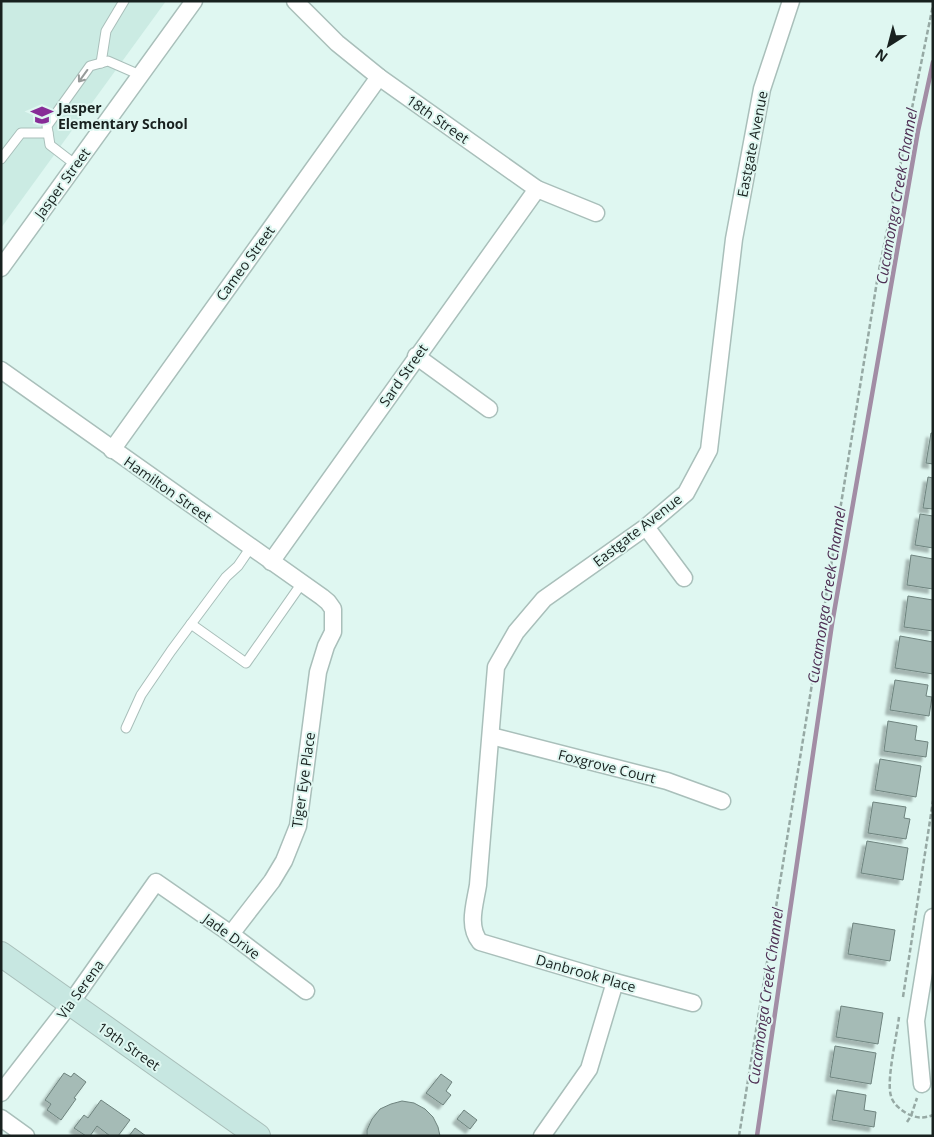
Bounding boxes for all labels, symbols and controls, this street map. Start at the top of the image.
north arrow [864,20,914,70]
text: N [871,45,891,67]
one-way arrow [78,69,88,83]
street label: Eastgate Avenue [732,89,772,199]
street label: 18th Street [403,90,473,148]
place label: Jasper Elementary School [56,98,188,133]
school or university icon: Jasper Elementary School [29,102,55,128]
water label: Cucamonga Creek Channel [871,105,922,286]
street label: Jasper Street [29,144,94,224]
street label: Cameo Street [211,222,279,304]
street label: Sard Street [374,340,432,410]
street label: Hamilton Street [120,452,216,526]
street label: Eastgate Avenue [589,489,685,571]
water label: Cucamonga Creek Channel [802,504,850,685]
street label: Tiger Eye Place [287,731,319,829]
street label: Foxgrove Court [556,745,658,787]
water label: Cucamonga Creek Channel [743,905,787,1086]
street label: Jade Drive [198,908,264,963]
street label: Danbrook Place [534,950,638,996]
street label: Via Serena [52,956,108,1022]
street label: 19th Street [94,1017,164,1075]

